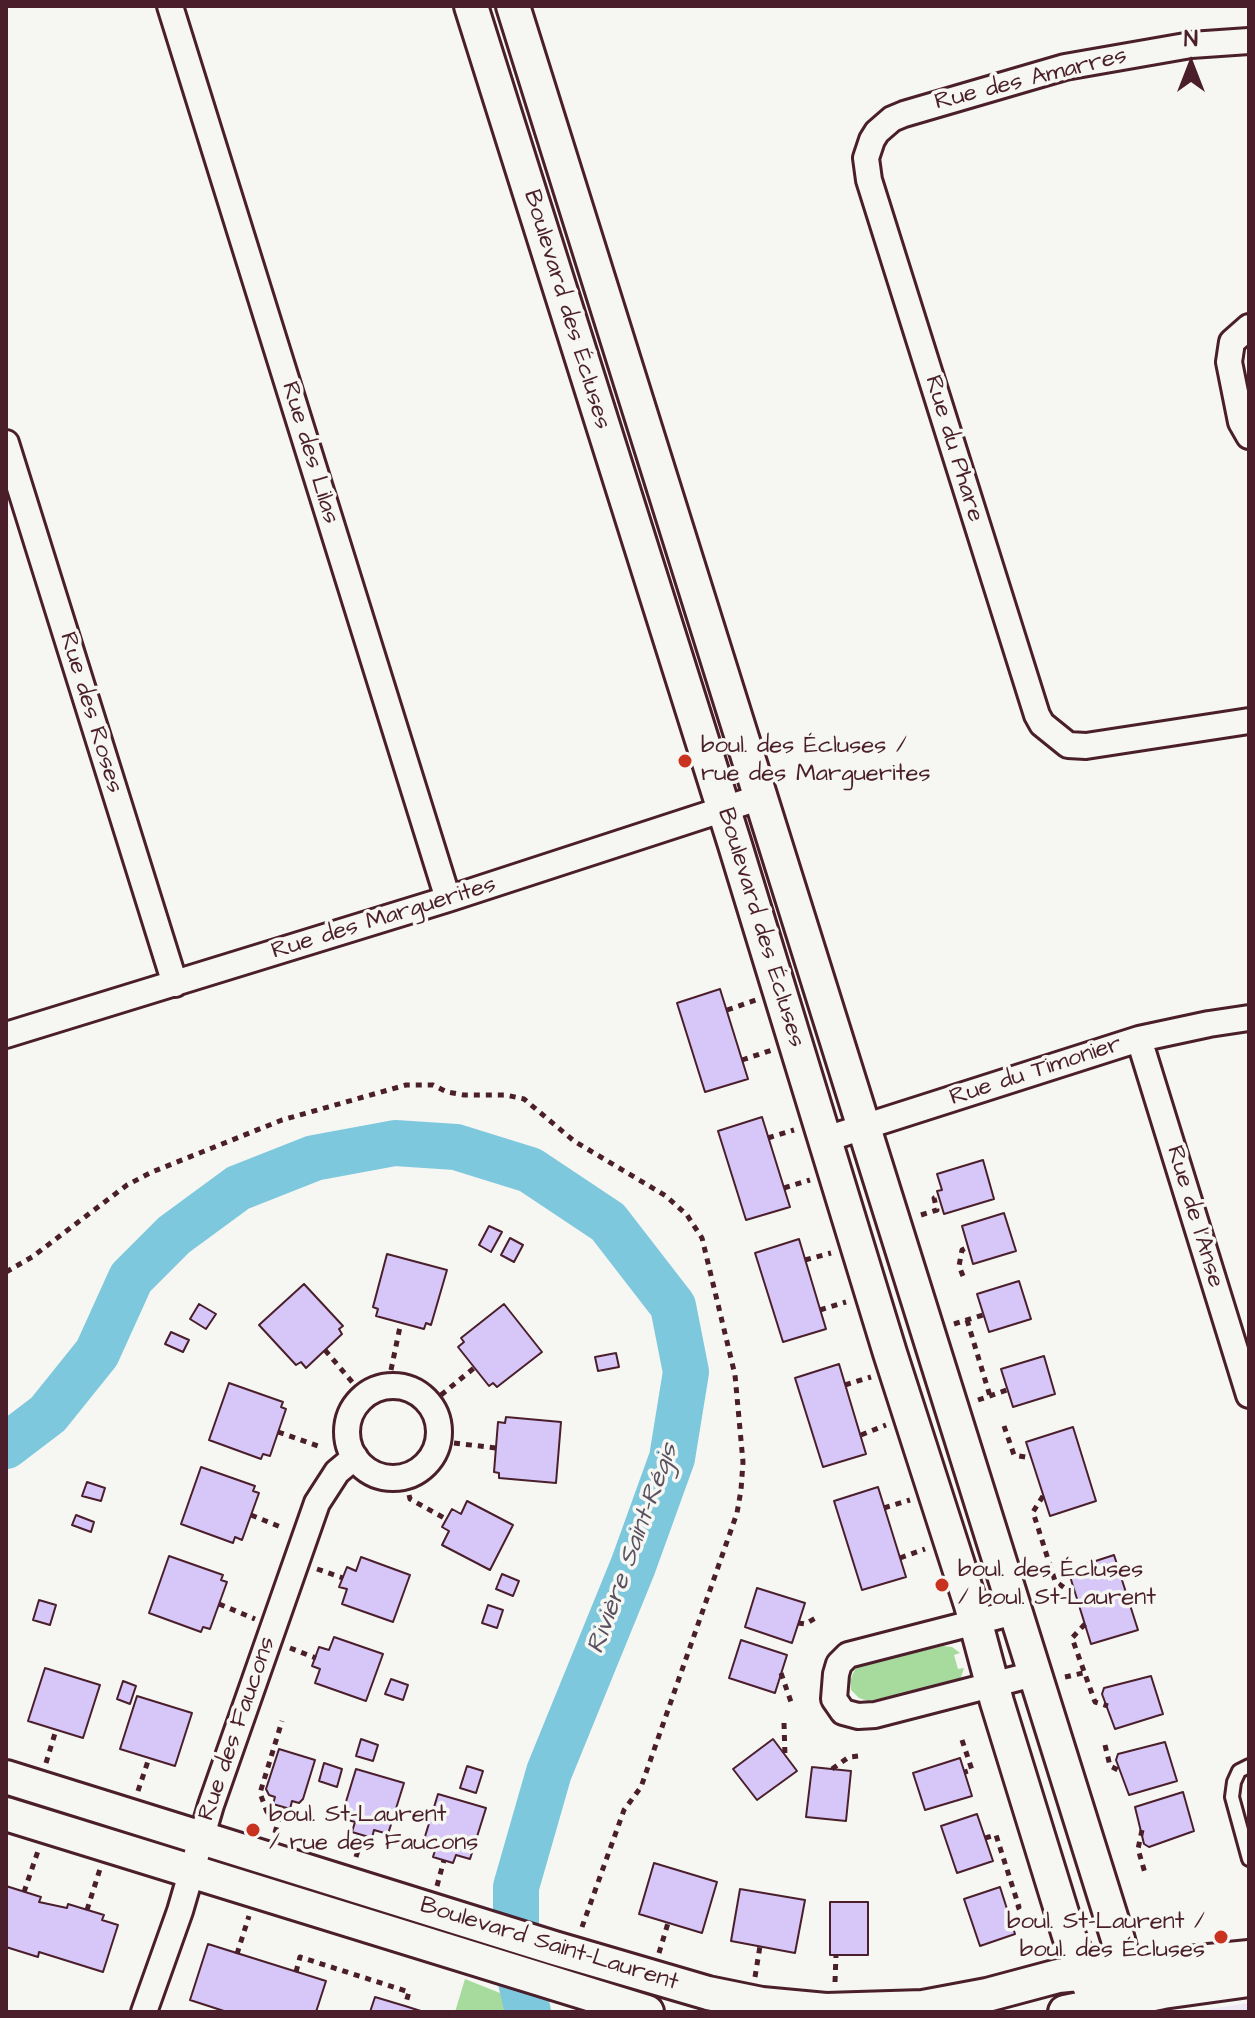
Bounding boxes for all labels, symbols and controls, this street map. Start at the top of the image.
north arrow [1151,24,1231,104]
text: N [1184,24,1198,55]
street label: Rue des Amarres [932,42,1130,118]
street label: Boulevard des Écluses [516,187,616,433]
street label: Rue du Phare [917,372,989,526]
street label: Rue des Lilas [274,378,344,528]
street label: Rue des Roses [52,629,128,797]
place label: boul. des Écluses / rue des Marguerites [701,733,930,789]
marker: boul. des Écluses / rue des Marguerites [676,752,694,770]
street label: Boulevard des Écluses [710,805,810,1051]
street label: Rue des Marguerites [268,871,500,967]
street label: Rue du Timonier [947,1031,1125,1113]
street label: Rue de l'Anse [1159,1143,1229,1291]
water label: Rivière Saint-Régis [582,1440,686,1658]
place label: boul. des Écluses / boul. St-Laurent [958,1557,1156,1613]
marker: boul. des Écluses / boul. St-Laurent [933,1576,951,1594]
street label: Rue des Faucons [193,1633,283,1825]
place label: boul. St-Laurent / rue des Faucons [269,1802,478,1858]
marker: boul. St-Laurent / rue des Faucons [244,1821,262,1839]
street label: Boulevard Saint-Laurent [416,1892,682,1998]
place label: boul. St-Laurent / boul. des Écluses [1007,1909,1205,1965]
marker: boul. St-Laurent / boul. des Écluses [1212,1928,1230,1946]

